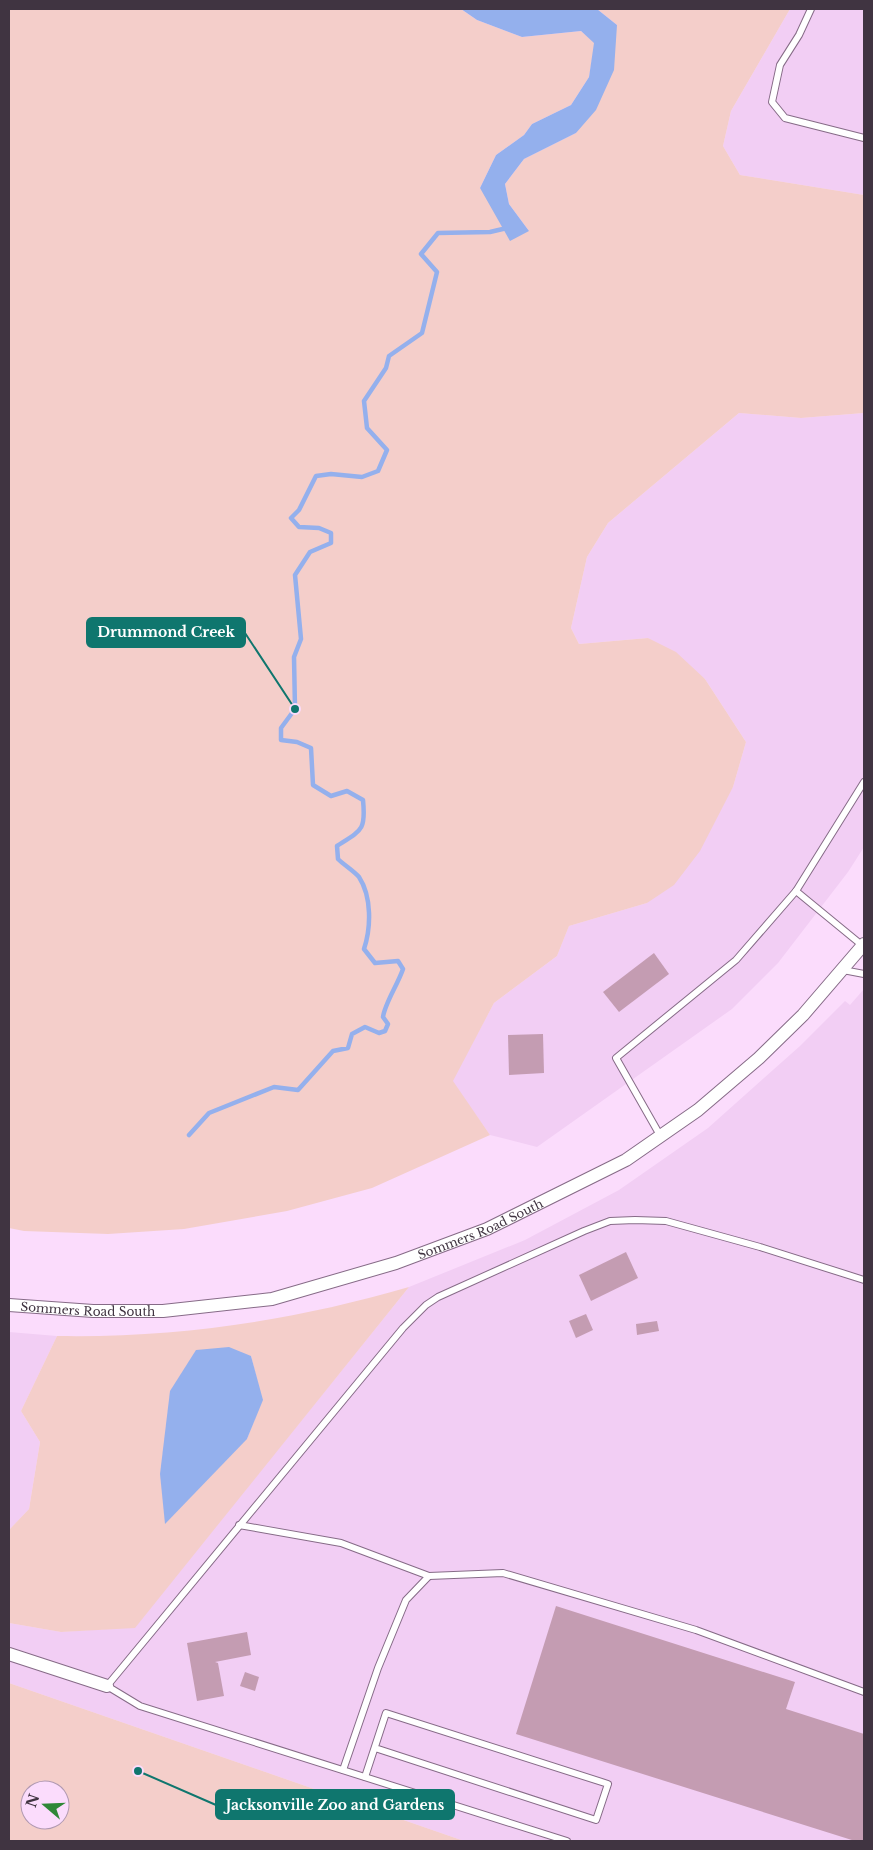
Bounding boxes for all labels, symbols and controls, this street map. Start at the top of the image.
callout: Drummond Creek [87,618,245,647]
text: Drummond Creek [97,623,236,641]
street label: Sommers Road South [415,1195,545,1262]
street label: Sommers Road South [20,1298,155,1319]
north arrow [20,1780,70,1830]
callout: Jacksonville Zoo and Gardens [216,1790,454,1819]
text: N [22,1792,43,1810]
text: Jacksonville Zoo and Gardens [223,1796,445,1814]

